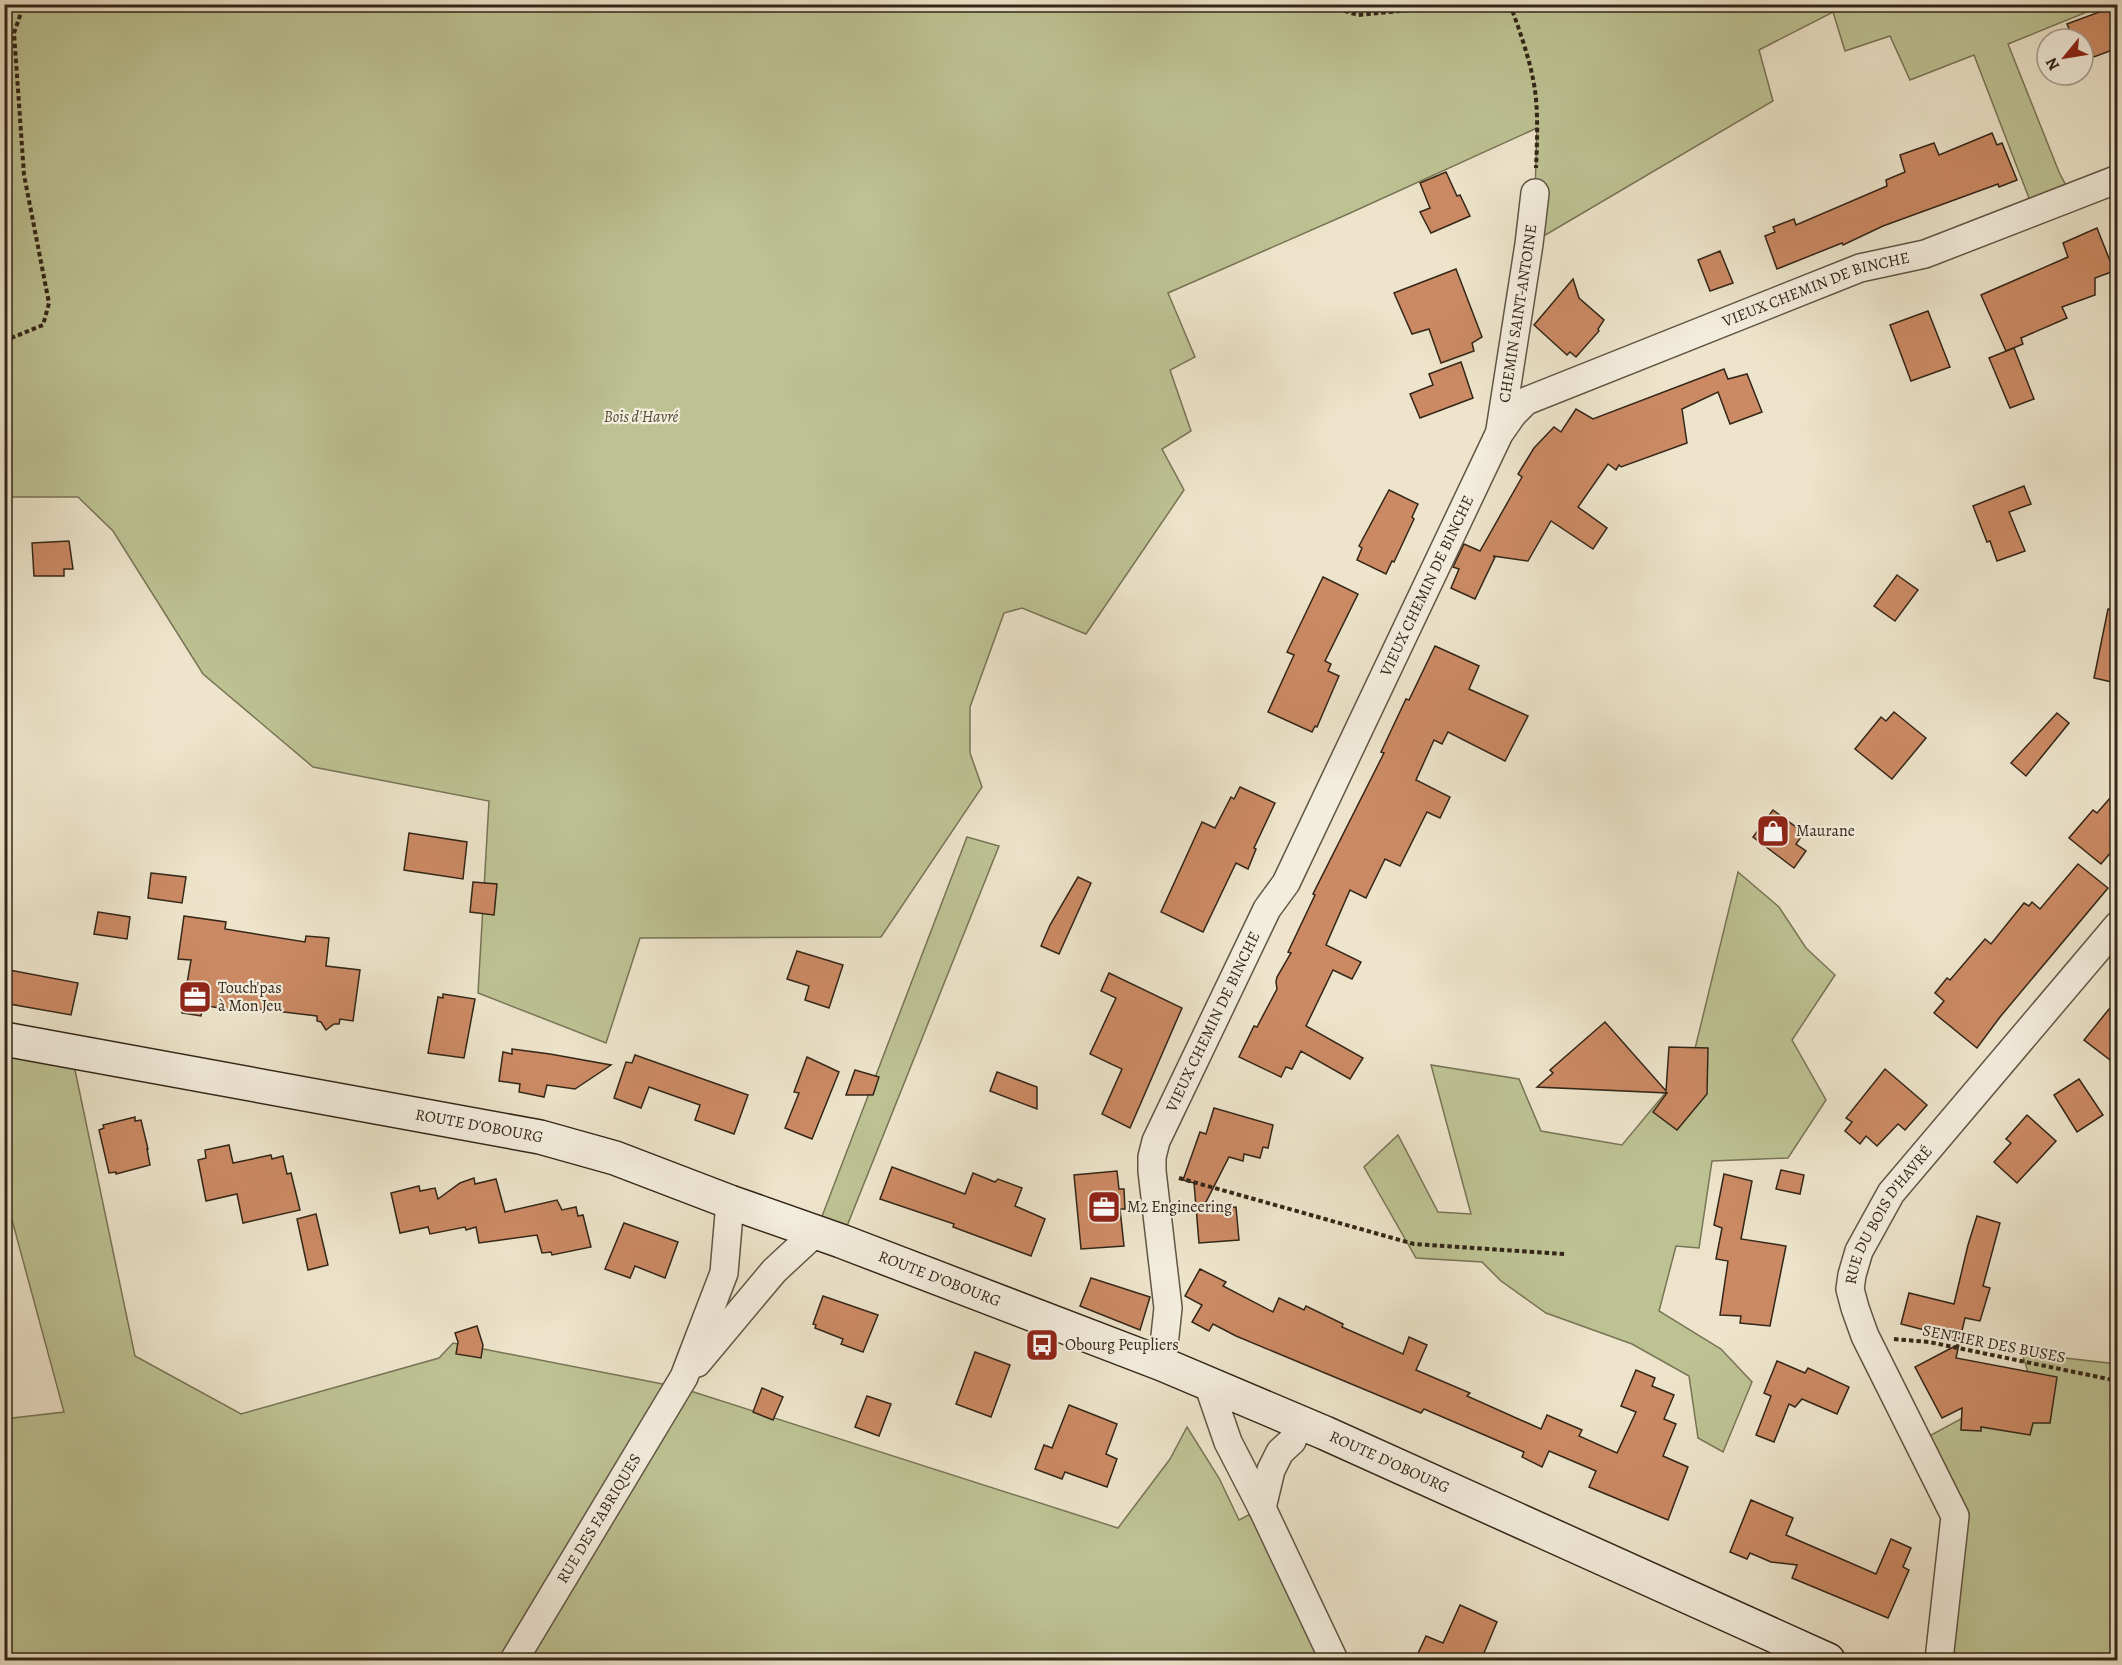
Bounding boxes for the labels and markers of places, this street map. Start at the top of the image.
shop icon: Maurane [1755,813,1791,849]
place label: Maurane [1796,820,1855,842]
place label: Touch'pas à Mon Jeu [218,977,283,1017]
office icon: Touch'pas à Mon Jeu [177,979,213,1015]
office icon: M2 Engineering [1086,1189,1122,1225]
place label: M2 Engineering [1127,1196,1232,1218]
bus stop icon: Obourg Peupliers [1024,1327,1060,1363]
place label: Obourg Peupliers [1065,1334,1179,1356]

